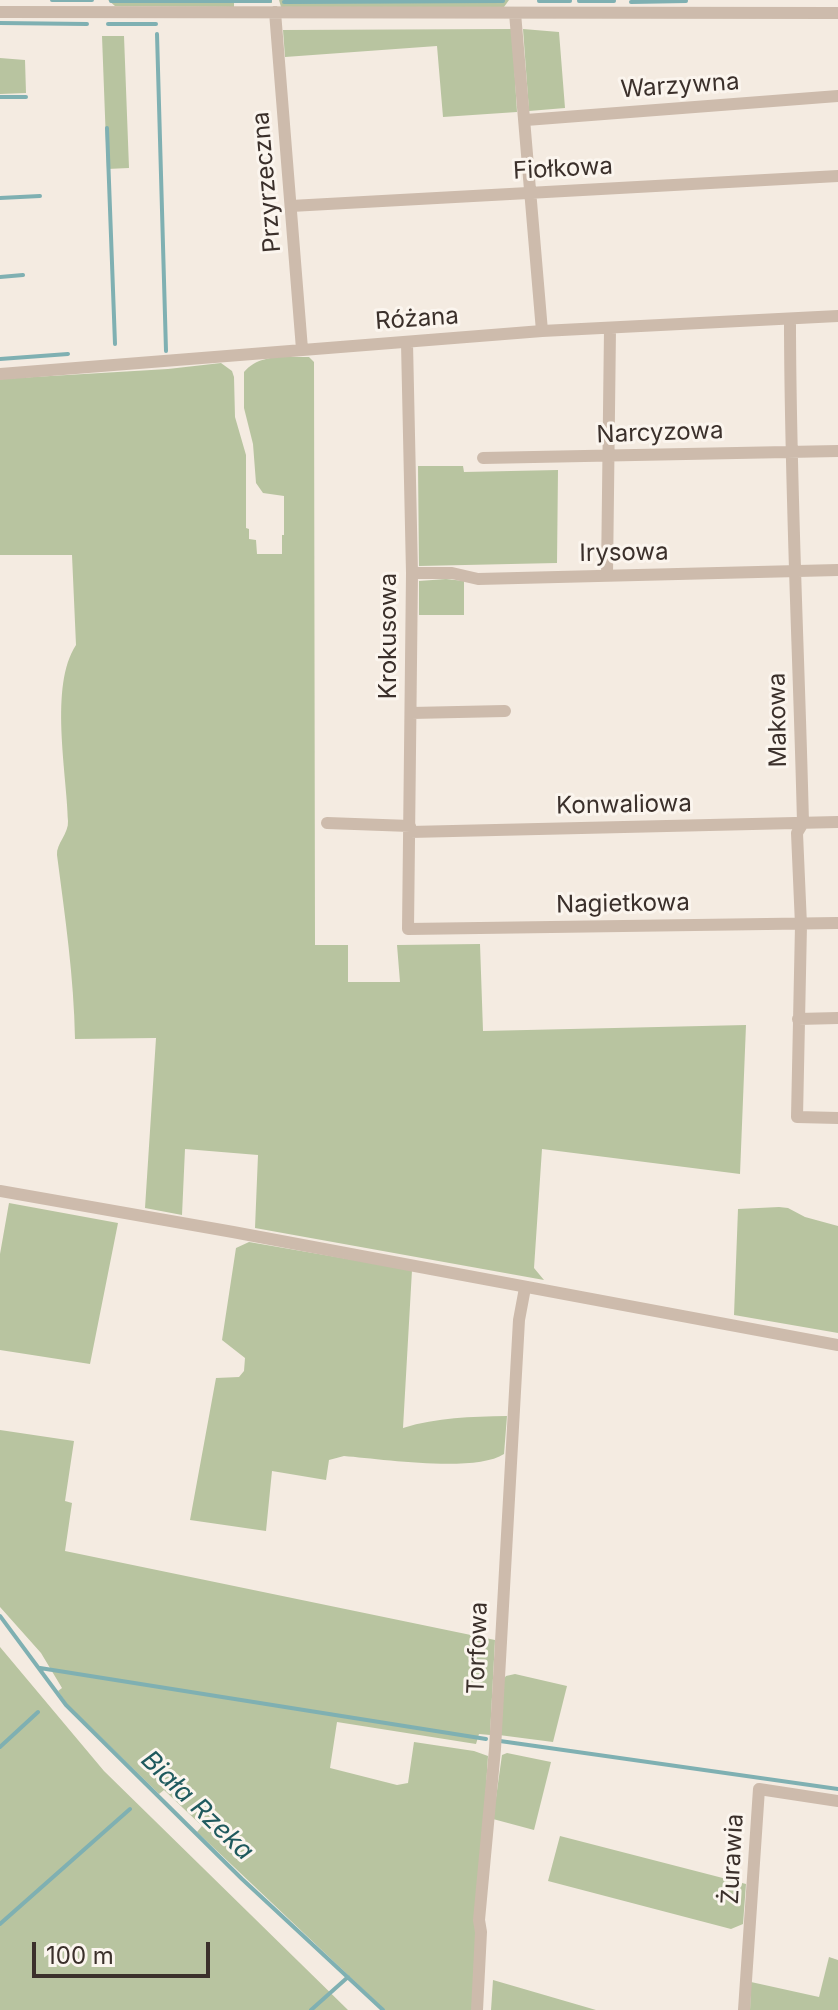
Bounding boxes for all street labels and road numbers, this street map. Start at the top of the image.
street label: Warzywna [620,67,740,105]
street label: Przyrzeczna [246,110,288,254]
street label: Fiołkowa [512,152,614,186]
street label: Różana [374,302,460,336]
street label: Narcyzowa [596,416,724,450]
street label: Irysowa [579,538,669,568]
street label: Krokusowa [375,573,403,699]
street label: Makowa [763,672,793,768]
street label: Konwaliowa [556,789,692,821]
street label: Nagietkowa [556,888,690,920]
street label: Torfowa [462,1601,494,1695]
street label: Żurawia [716,1813,750,1905]

